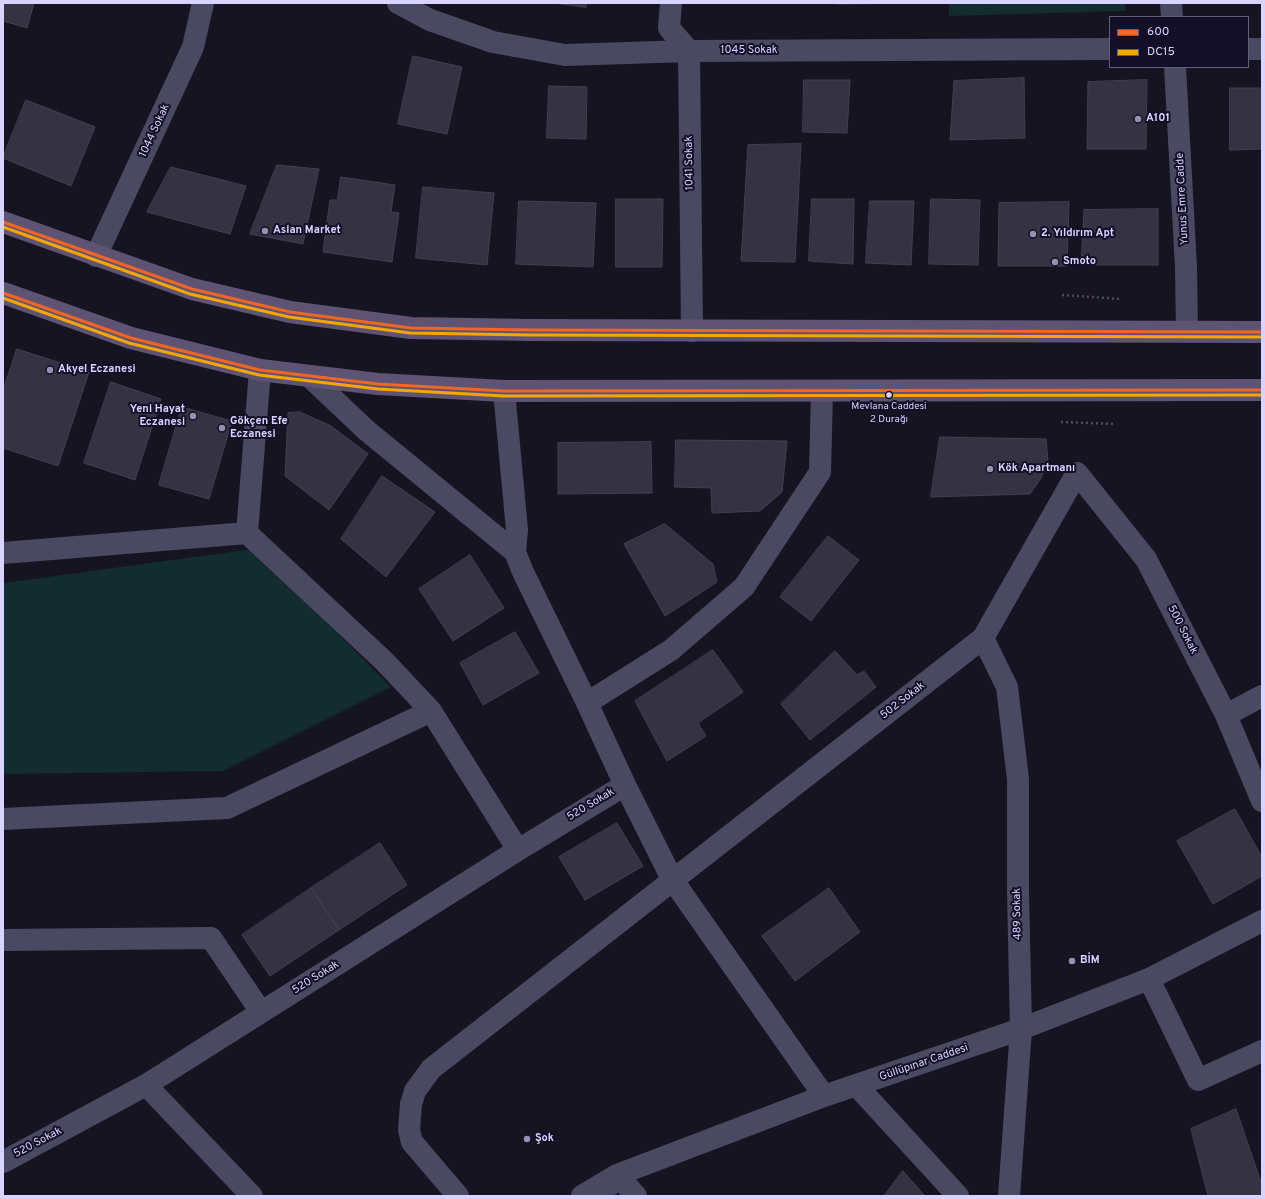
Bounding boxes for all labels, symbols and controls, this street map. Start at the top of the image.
legend [1109,16,1249,68]
text: 600 [1147,24,1169,40]
street label: 1045 Sokak [720,44,778,58]
text: DC15 [1147,44,1175,60]
street label: 1044 Sokak [137,102,173,160]
place label: A101 [1146,112,1170,126]
marker: A101 [1133,114,1143,124]
street label: 1041 Sokak [683,136,697,190]
street label: Yunus Emre Cadde [1174,152,1192,246]
place label: Aslan Market [273,224,341,238]
marker: Aslan Market [260,226,270,236]
place label: 2. Yıldırım Apt [1041,227,1114,241]
marker: 2. Yıldırım Apt [1028,229,1038,239]
place label: Smoto [1063,255,1096,269]
marker: Smoto [1050,257,1060,267]
place label: Akyel Eczanesi [58,363,136,377]
marker: Akyel Eczanesi [45,365,55,375]
marker: Mevlana Caddesi 2 Durağı [884,390,894,400]
place label: Mevlana Caddesi 2 Durağı [851,401,927,424]
place label: Yeni Hayat Eczanesi [130,403,185,429]
marker: Yeni Hayat Eczanesi [188,411,198,421]
place label: Gökçen Efe Eczanesi [230,415,288,441]
marker: Gökçen Efe Eczanesi [217,423,227,433]
place label: Kök Apartmanı [998,462,1075,476]
marker: Kök Apartmanı [985,464,995,474]
street label: 500 Sokak [1164,603,1200,657]
street label: 502 Sokak [878,680,928,722]
street label: 520 Sokak [565,786,617,824]
street label: 489 Sokak [1011,888,1025,940]
place label: BİM [1080,954,1100,968]
marker: BİM [1067,956,1077,966]
street label: 520 Sokak [290,958,342,998]
street label: Güllüpınar Caddesi [878,1042,970,1084]
street label: 520 Sokak [12,1125,64,1161]
place label: Şok [535,1132,554,1146]
marker: Şok [522,1134,532,1144]

